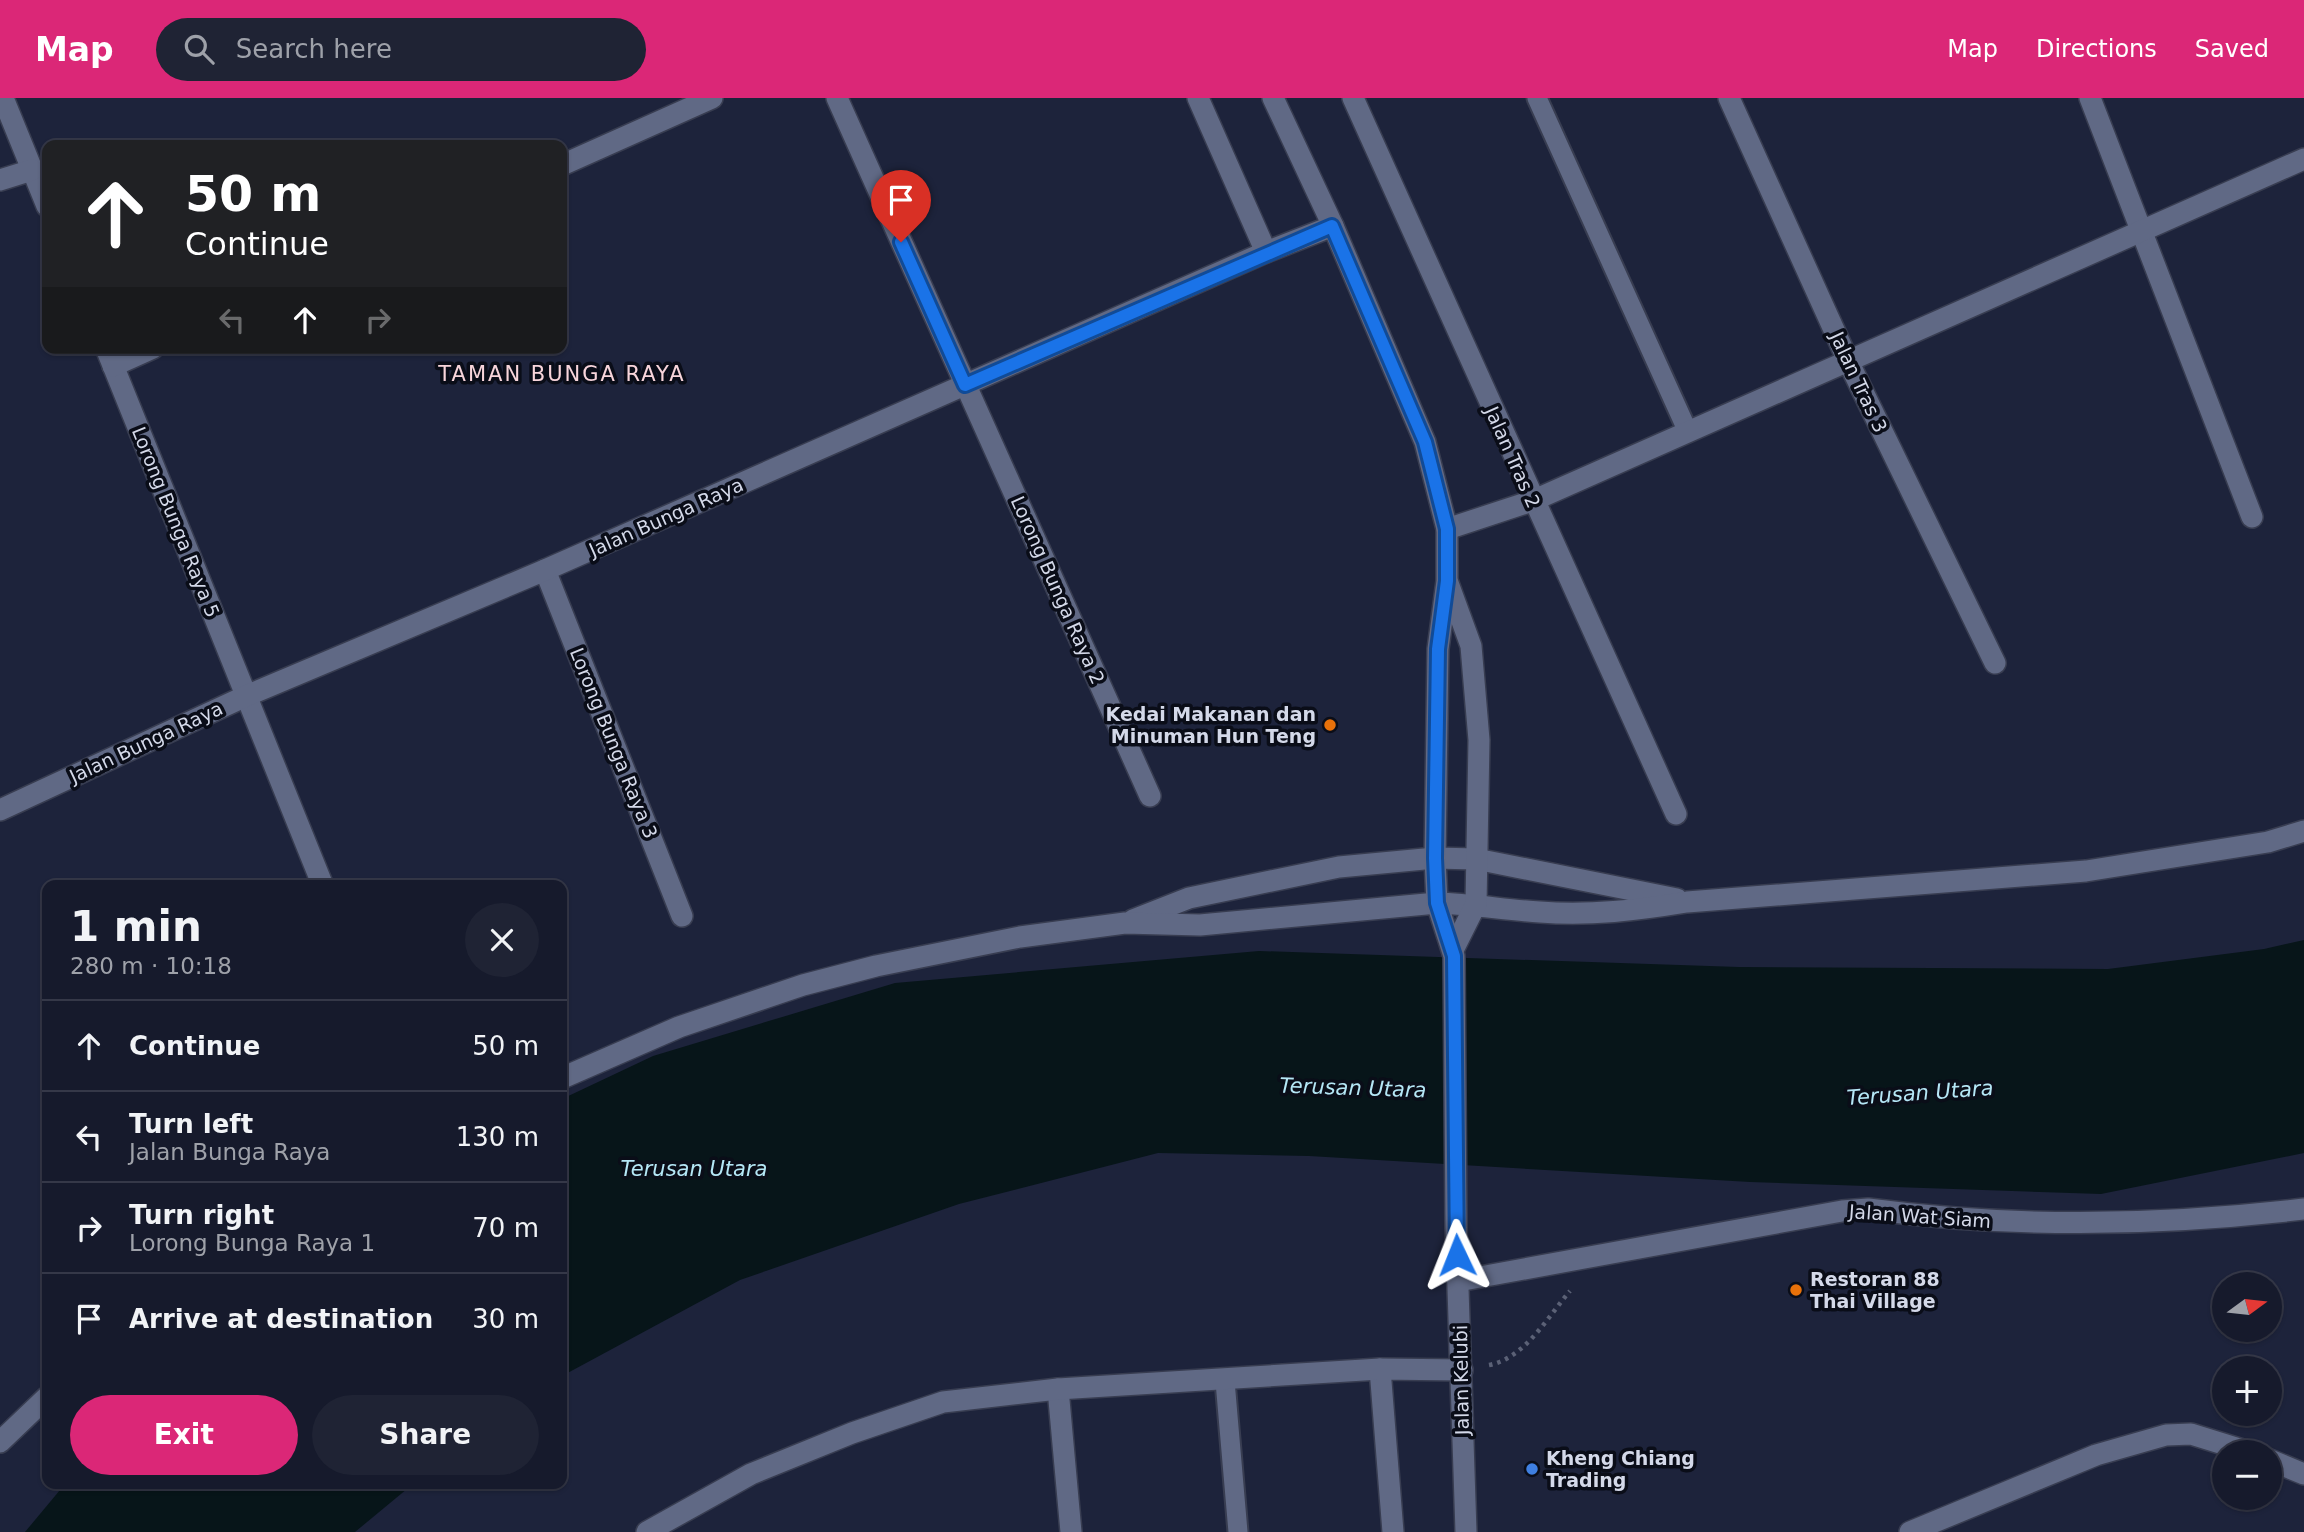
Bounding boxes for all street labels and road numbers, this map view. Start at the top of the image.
street label: Jalan Tras 3 [1826,327,1892,436]
street label: Jalan Tras 2 [1480,402,1545,511]
street label: Lorong Bunga Raya 5 [128,424,224,620]
street label: Jalan Bunga Raya [585,473,746,561]
street label: Lorong Bunga Raya 2 [1007,493,1109,687]
street label: Lorong Bunga Raya 3 [566,645,662,841]
street label: Jalan Bunga Raya [65,697,226,788]
street label: Jalan Wat Siam [1847,1200,1992,1232]
street label: Jalan Kelubi [1449,1325,1473,1436]

